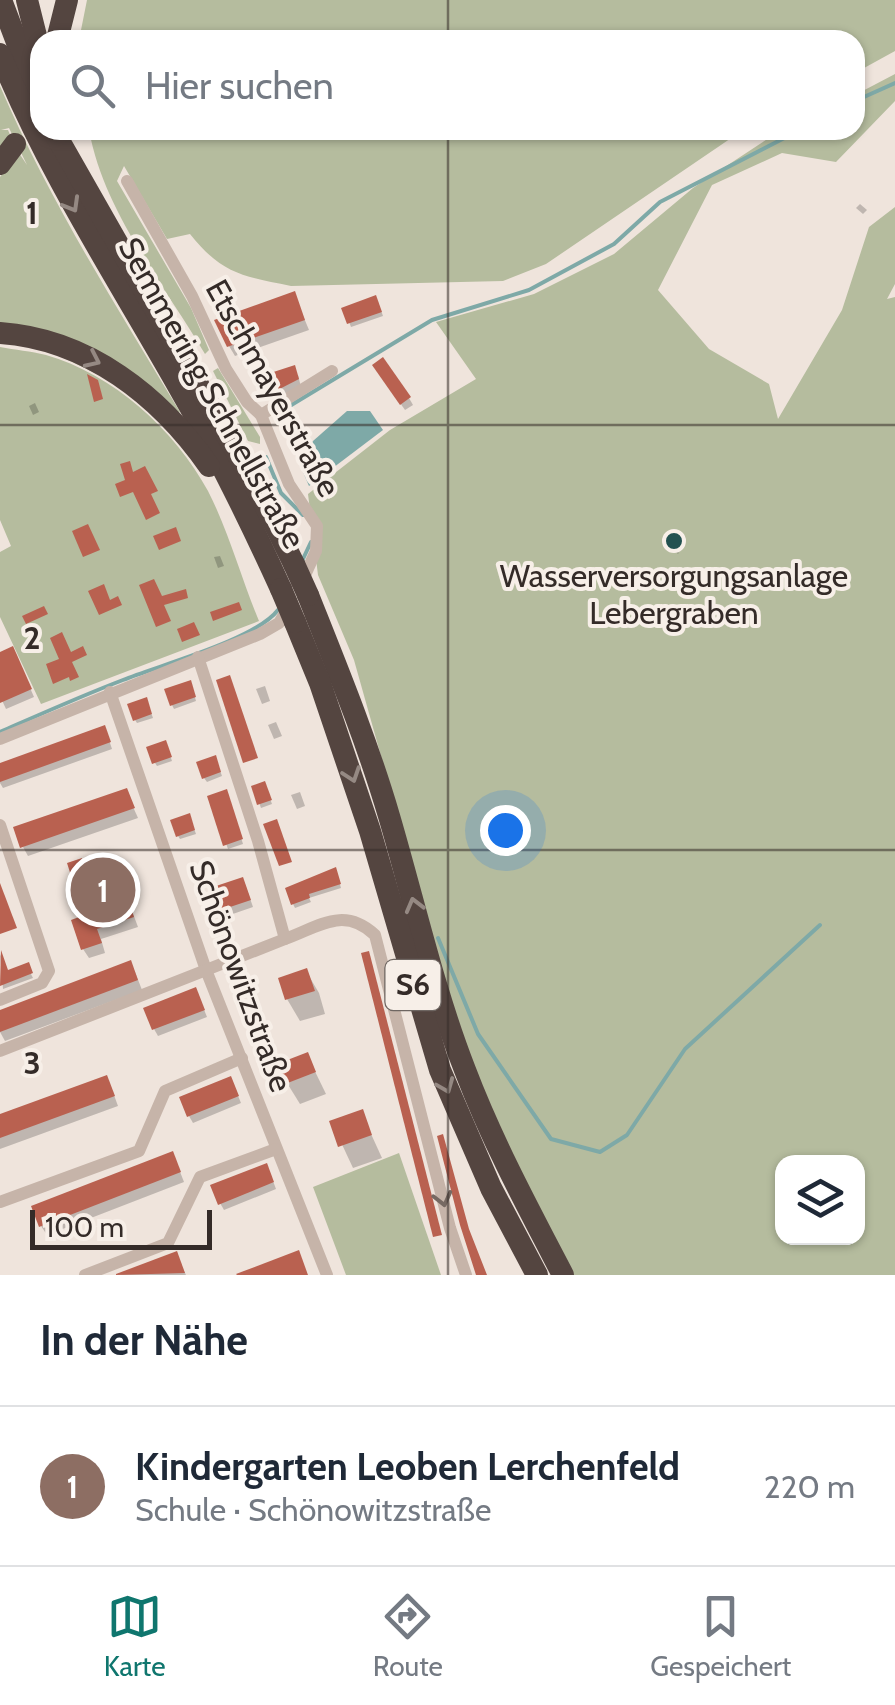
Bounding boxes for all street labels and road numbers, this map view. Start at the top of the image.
street label: Semmering Schnellstraße [111,230,314,555]
street label: Etschmayerstraße [198,272,349,503]
street label: Schönowitzstraße [182,855,301,1097]
road number: S6 [386,960,440,1010]

